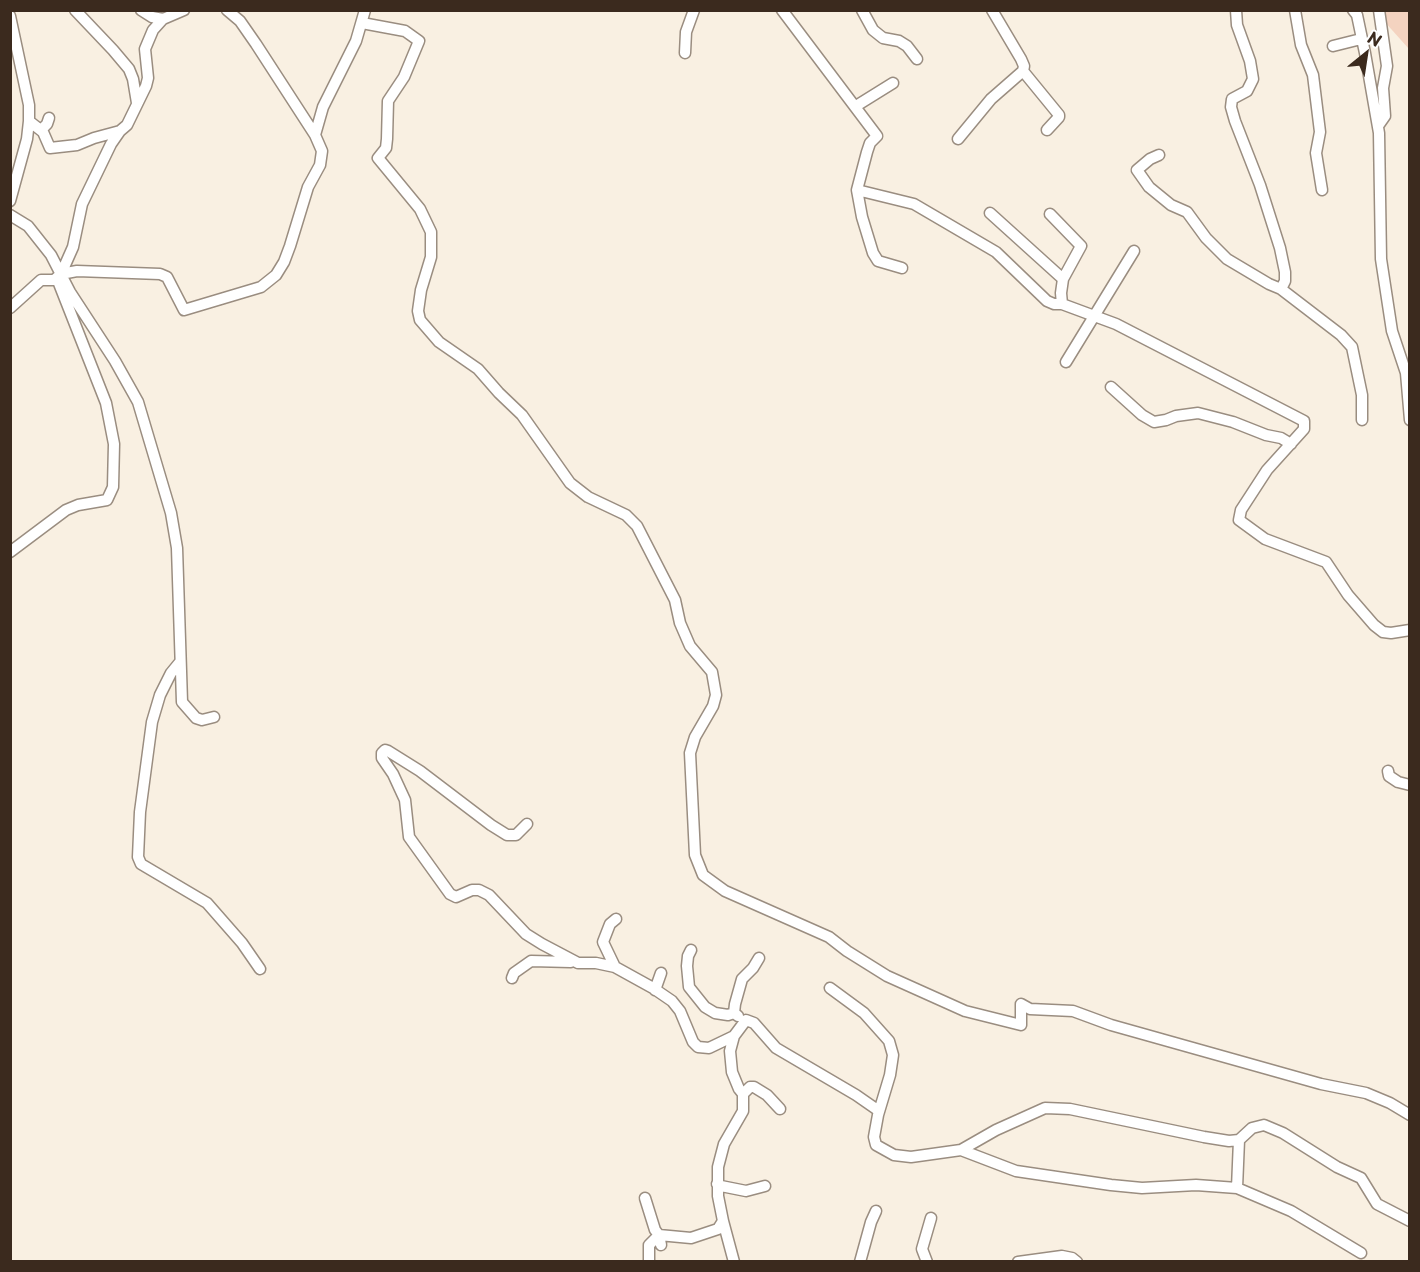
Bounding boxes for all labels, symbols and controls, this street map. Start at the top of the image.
north arrow [1336,24,1396,84]
text: N [1364,25,1386,52]

